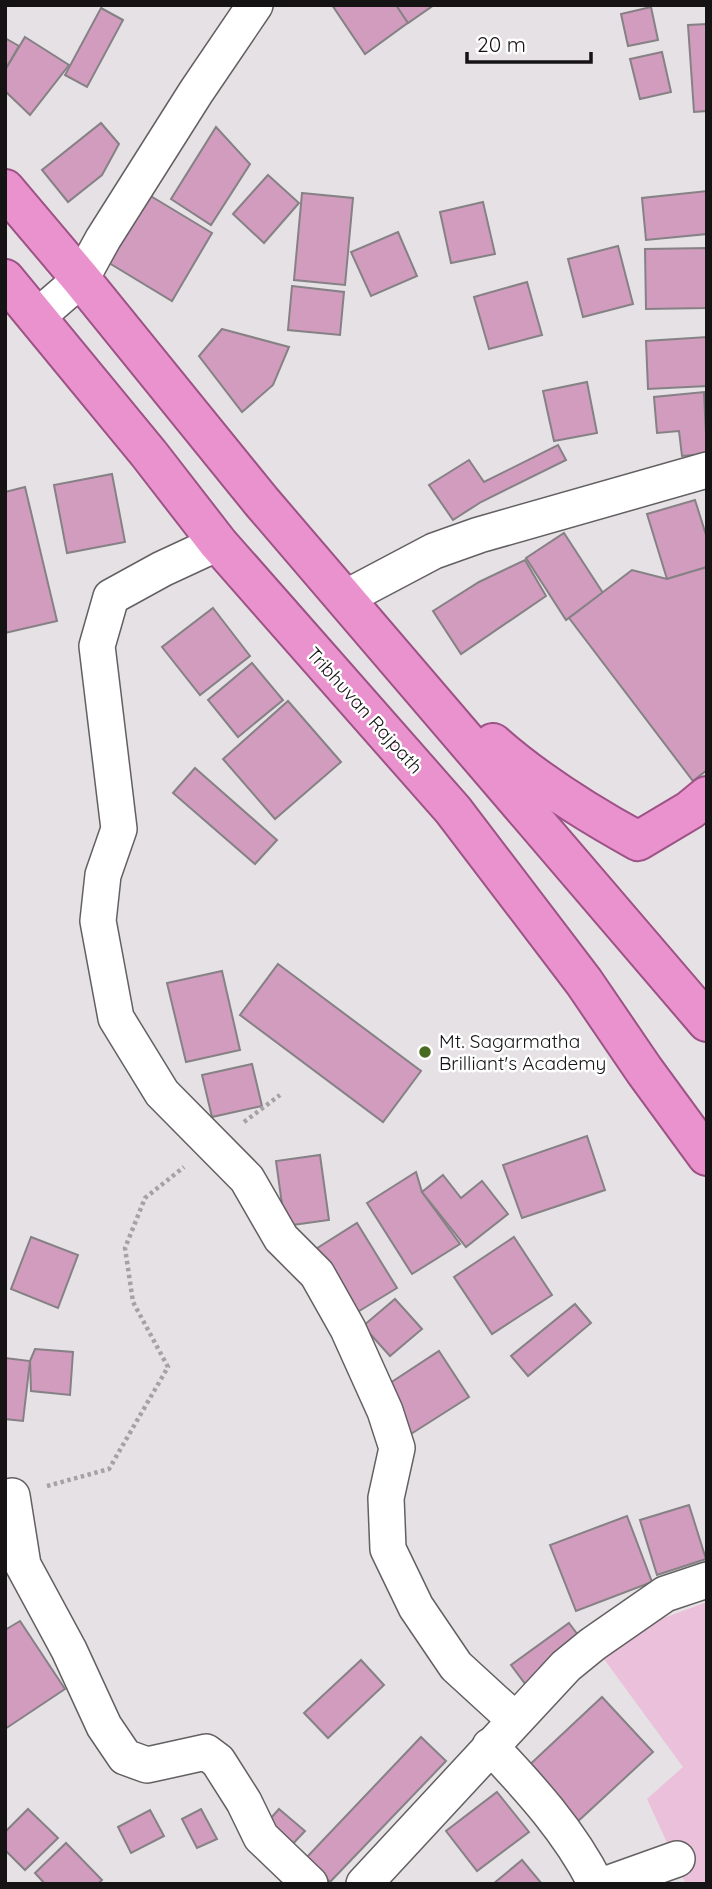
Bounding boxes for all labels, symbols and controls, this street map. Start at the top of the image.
scale bar [467,21,591,65]
text: 20 m [477,31,526,57]
street label: Tribhuvan Rajpath [302,642,428,778]
place label: Mt. Sagarmatha Brilliant's Academy [439,1029,606,1075]
marker: Mt. Sagarmatha Brilliant's Academy [417,1044,433,1060]

